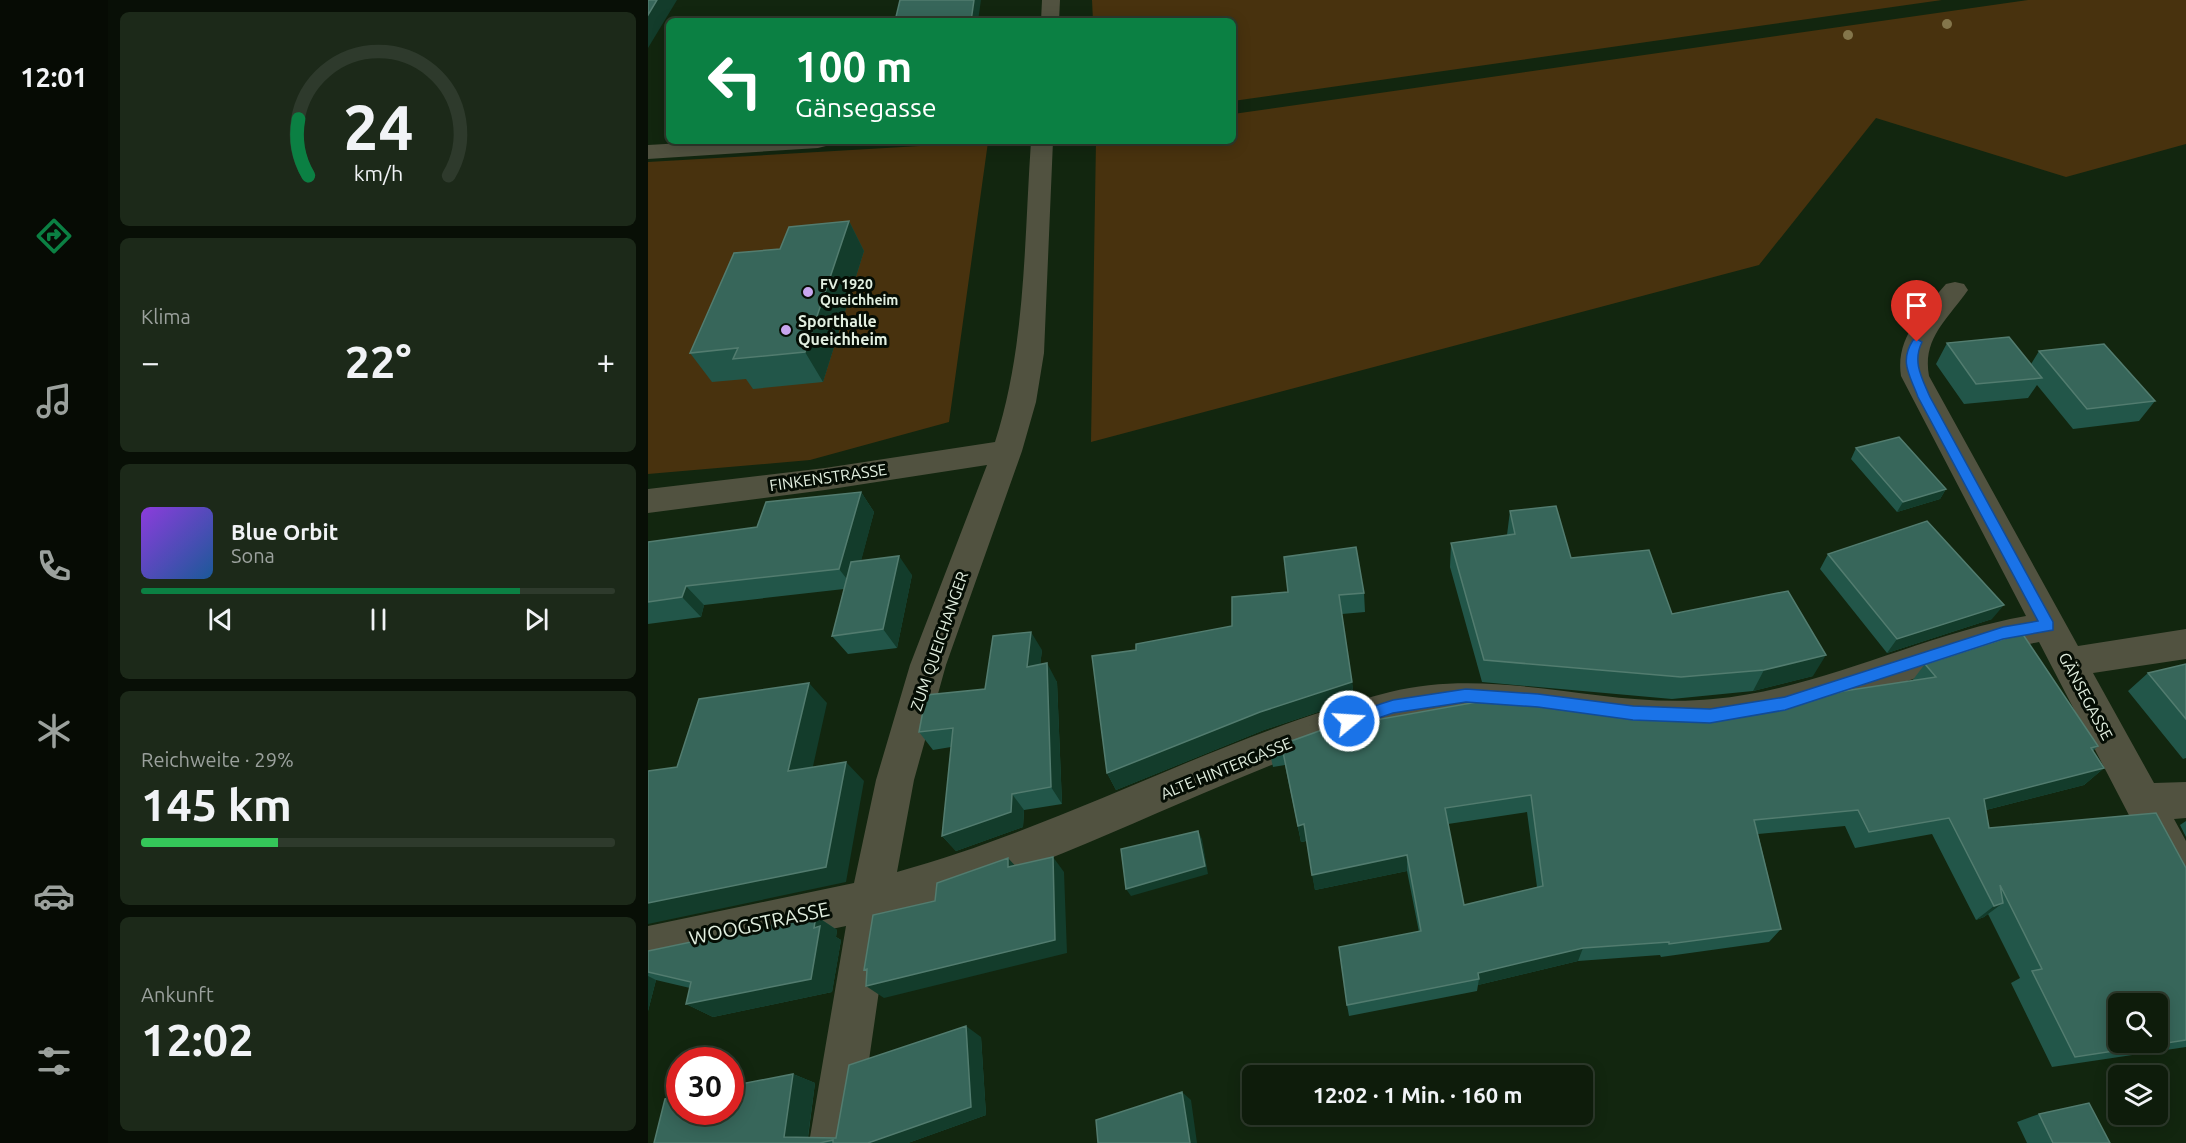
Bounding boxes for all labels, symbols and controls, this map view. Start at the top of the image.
icon: left [696,42,774,120]
text: 100 m [795,43,912,90]
text: 12:01 [20,62,88,92]
text: 24 [343,92,413,162]
text: Gänsegasse [795,92,937,122]
text: km/h [353,161,403,185]
icon: directions [33,215,75,257]
place label: FV 1920 Queichheim [820,276,898,308]
pin [1891,280,1942,342]
marker: FV 1920 Queichheim [801,285,815,299]
icon: arrive [1900,289,1933,322]
text: Klima [141,305,191,328]
place label: Sporthalle Queichheim [798,312,888,348]
marker: Sporthalle Queichheim [779,323,793,337]
text: 22° [345,336,411,387]
text: − [141,343,160,380]
text: + [596,343,615,380]
icon: music [33,380,75,422]
street label: FINKENSTRASSE [768,460,888,494]
text: Blue Orbit [231,519,338,544]
text: Sona [231,544,275,567]
icon: phone [33,545,75,587]
street label: ZUM QUEICHANGER [907,569,971,713]
icon: previous [204,603,237,636]
icon: pause [362,603,395,636]
icon: next [520,603,553,636]
street label: GÄNSEGASSE [2055,649,2117,743]
position arrow [1317,689,1381,753]
icon: climate [33,710,75,752]
street label: ALTE HINTERGASSE [1158,733,1294,803]
text: Reichweite · 29% [141,748,294,771]
text: 145 km [141,779,292,830]
icon: car [33,875,75,917]
street label: WOOGSTRASSE [687,897,831,949]
text: Ankunft [141,983,214,1006]
map controls [2108,993,2168,1125]
button: search [2108,993,2168,1053]
text: 12:02 [141,1014,254,1065]
icon: filters [33,1040,75,1082]
speed limit sign: 30 [666,1047,744,1125]
button: layers [2108,1065,2168,1125]
text: 12:02 · 1 Min. · 160 m [1313,1082,1522,1107]

